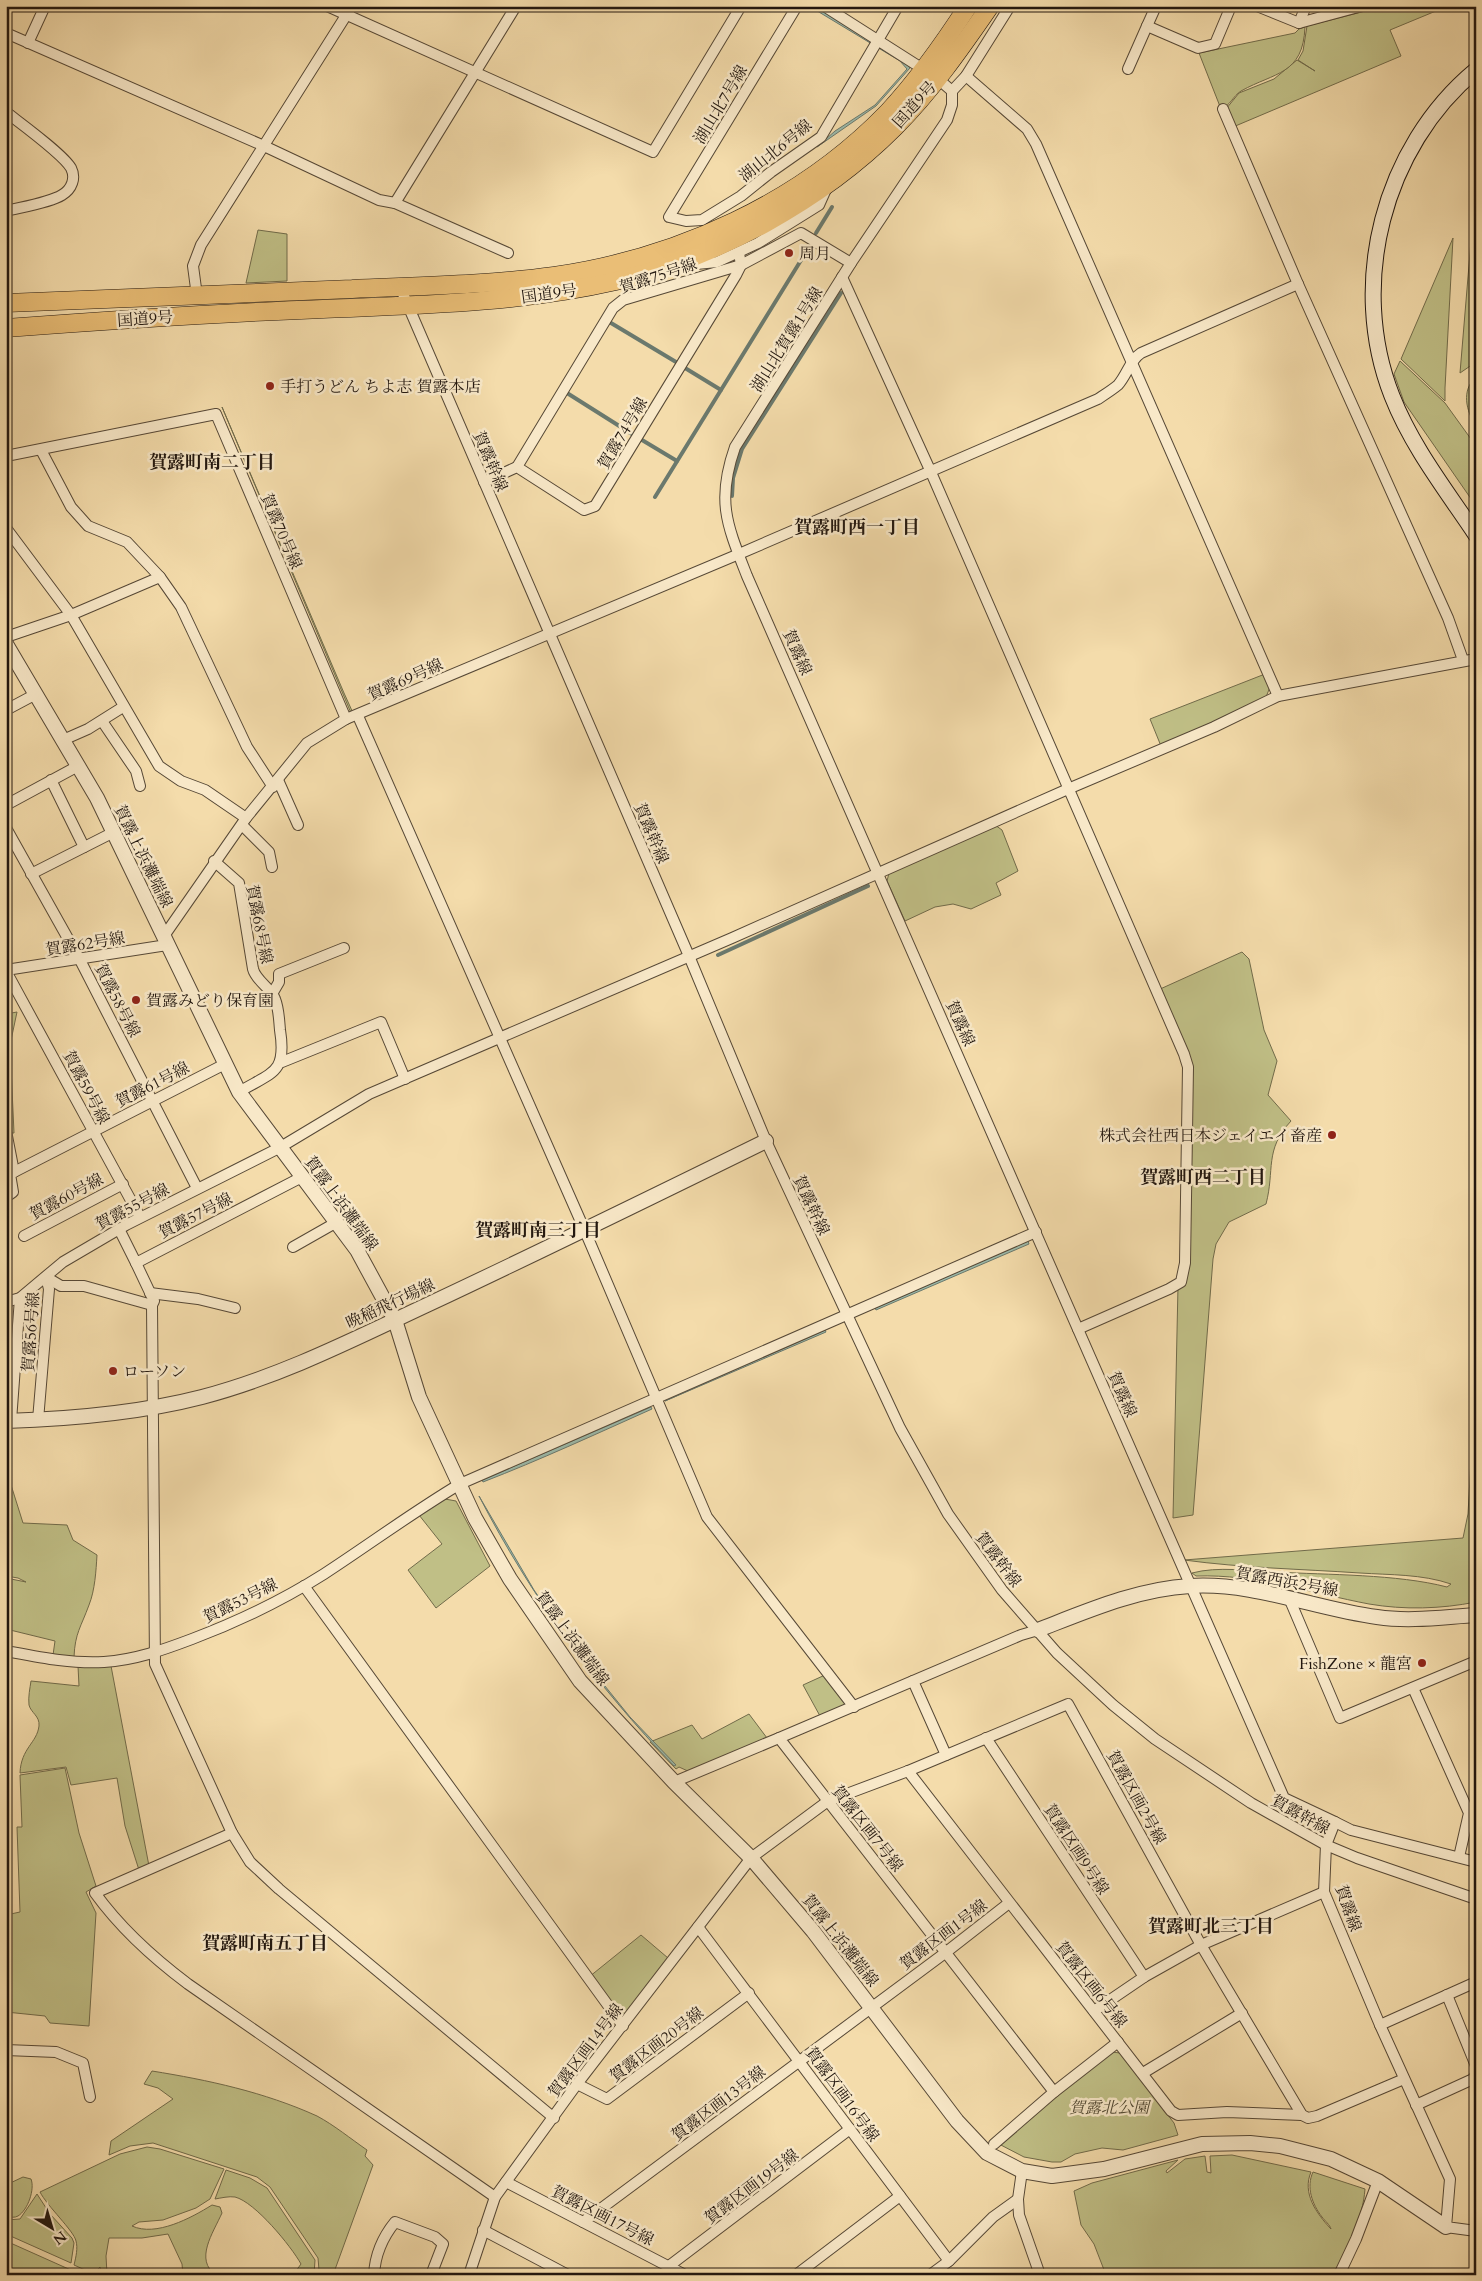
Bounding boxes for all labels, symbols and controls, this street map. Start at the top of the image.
street label: 湖山北7号線 [689,61,753,148]
street label: 国道9号 [888,76,942,133]
street label: 湖山北6号線 [734,114,817,187]
place label: 周月 [799,243,831,265]
marker: 周月 [783,247,795,259]
street label: 賀露75号線 [617,253,700,299]
street label: 国道9号 [520,279,578,309]
street label: 湖山北賀露1号線 [746,283,828,396]
street label: 国道9号 [116,306,174,332]
place label: 手打うどん ちよ志 賀露本店 [280,376,481,398]
marker: 手打うどん ちよ志 賀露本店 [264,380,276,392]
street label: 賀露74号線 [593,393,653,474]
street label: 賀露幹線 [467,428,513,495]
district label: 賀露町南二丁目 [149,450,275,475]
street label: 賀露70号線 [255,490,307,573]
district label: 賀露町西一丁目 [794,515,920,540]
street label: 賀露線 [777,626,817,679]
street label: 賀露69号線 [364,654,447,706]
street label: 賀露幹線 [628,800,674,867]
street label: 賀露上浜灘端線 [109,801,178,912]
street label: 賀露68号線 [241,883,277,966]
street label: 賀露62号線 [44,927,127,961]
street label: 賀露58号線 [89,960,145,1041]
place label: 賀露みどり保育園 [146,990,274,1012]
marker: 賀露みどり保育園 [130,994,142,1006]
street label: 賀露線 [940,997,980,1050]
street label: 賀露59号線 [58,1047,115,1128]
street label: 賀露61号線 [112,1057,193,1113]
place label: 株式会社西日本ジェイエイ畜産 [1099,1125,1322,1147]
marker: 株式会社西日本ジェイエイ畜産 [1326,1129,1338,1141]
street label: 賀露上浜灘端線 [299,1152,383,1255]
district label: 賀露町西二丁目 [1140,1165,1266,1190]
street label: 賀露60号線 [26,1168,107,1225]
street label: 賀露幹線 [788,1172,835,1239]
street label: 賀露55号線 [92,1178,173,1235]
street label: 賀露57号線 [155,1188,236,1244]
district label: 賀露町南三丁目 [475,1218,601,1243]
street label: 晩稲飛行場線 [342,1274,439,1334]
street label: 賀露56号線 [17,1291,45,1373]
place label: ローソン [123,1361,186,1383]
marker: ローソン [107,1365,119,1377]
street label: 賀露線 [1102,1368,1142,1421]
street label: 賀露幹線 [970,1527,1026,1592]
street label: 賀露西浜2号線 [1234,1562,1340,1602]
street label: 賀露53号線 [199,1573,281,1628]
street label: 賀露上浜灘端線 [530,1587,614,1690]
place label: FishZone × 龍宮 [1299,1653,1412,1675]
marker: FishZone × 龍宮 [1416,1657,1428,1669]
street label: 賀露区画2号線 [1101,1747,1171,1848]
street label: 賀露区画7号線 [826,1781,908,1876]
street label: 賀露幹線 [1267,1790,1334,1840]
street label: 賀露区画9号線 [1039,1800,1114,1899]
street label: 賀露線 [1330,1882,1366,1935]
street label: 賀露上浜灘端線 [797,1890,883,1992]
street label: 賀露区画1号線 [895,1895,992,1975]
district label: 賀露町北三丁目 [1148,1914,1274,1939]
district label: 賀露町南五丁目 [202,1931,328,1956]
street label: 賀露区画6号線 [1050,1937,1132,2032]
street label: 賀露区画14号線 [543,1999,628,2102]
street label: 賀露区画20号線 [605,2002,708,2087]
street label: 賀露区画16号線 [800,2043,884,2147]
street label: 賀露区画13号線 [667,2061,770,2146]
park label: 賀露北公園 [1069,2097,1152,2119]
street label: 賀露区画19号線 [700,2144,803,2229]
street label: 賀露区画17号線 [547,2181,658,2251]
north arrow [28,2204,78,2254]
text: N [49,2227,70,2249]

